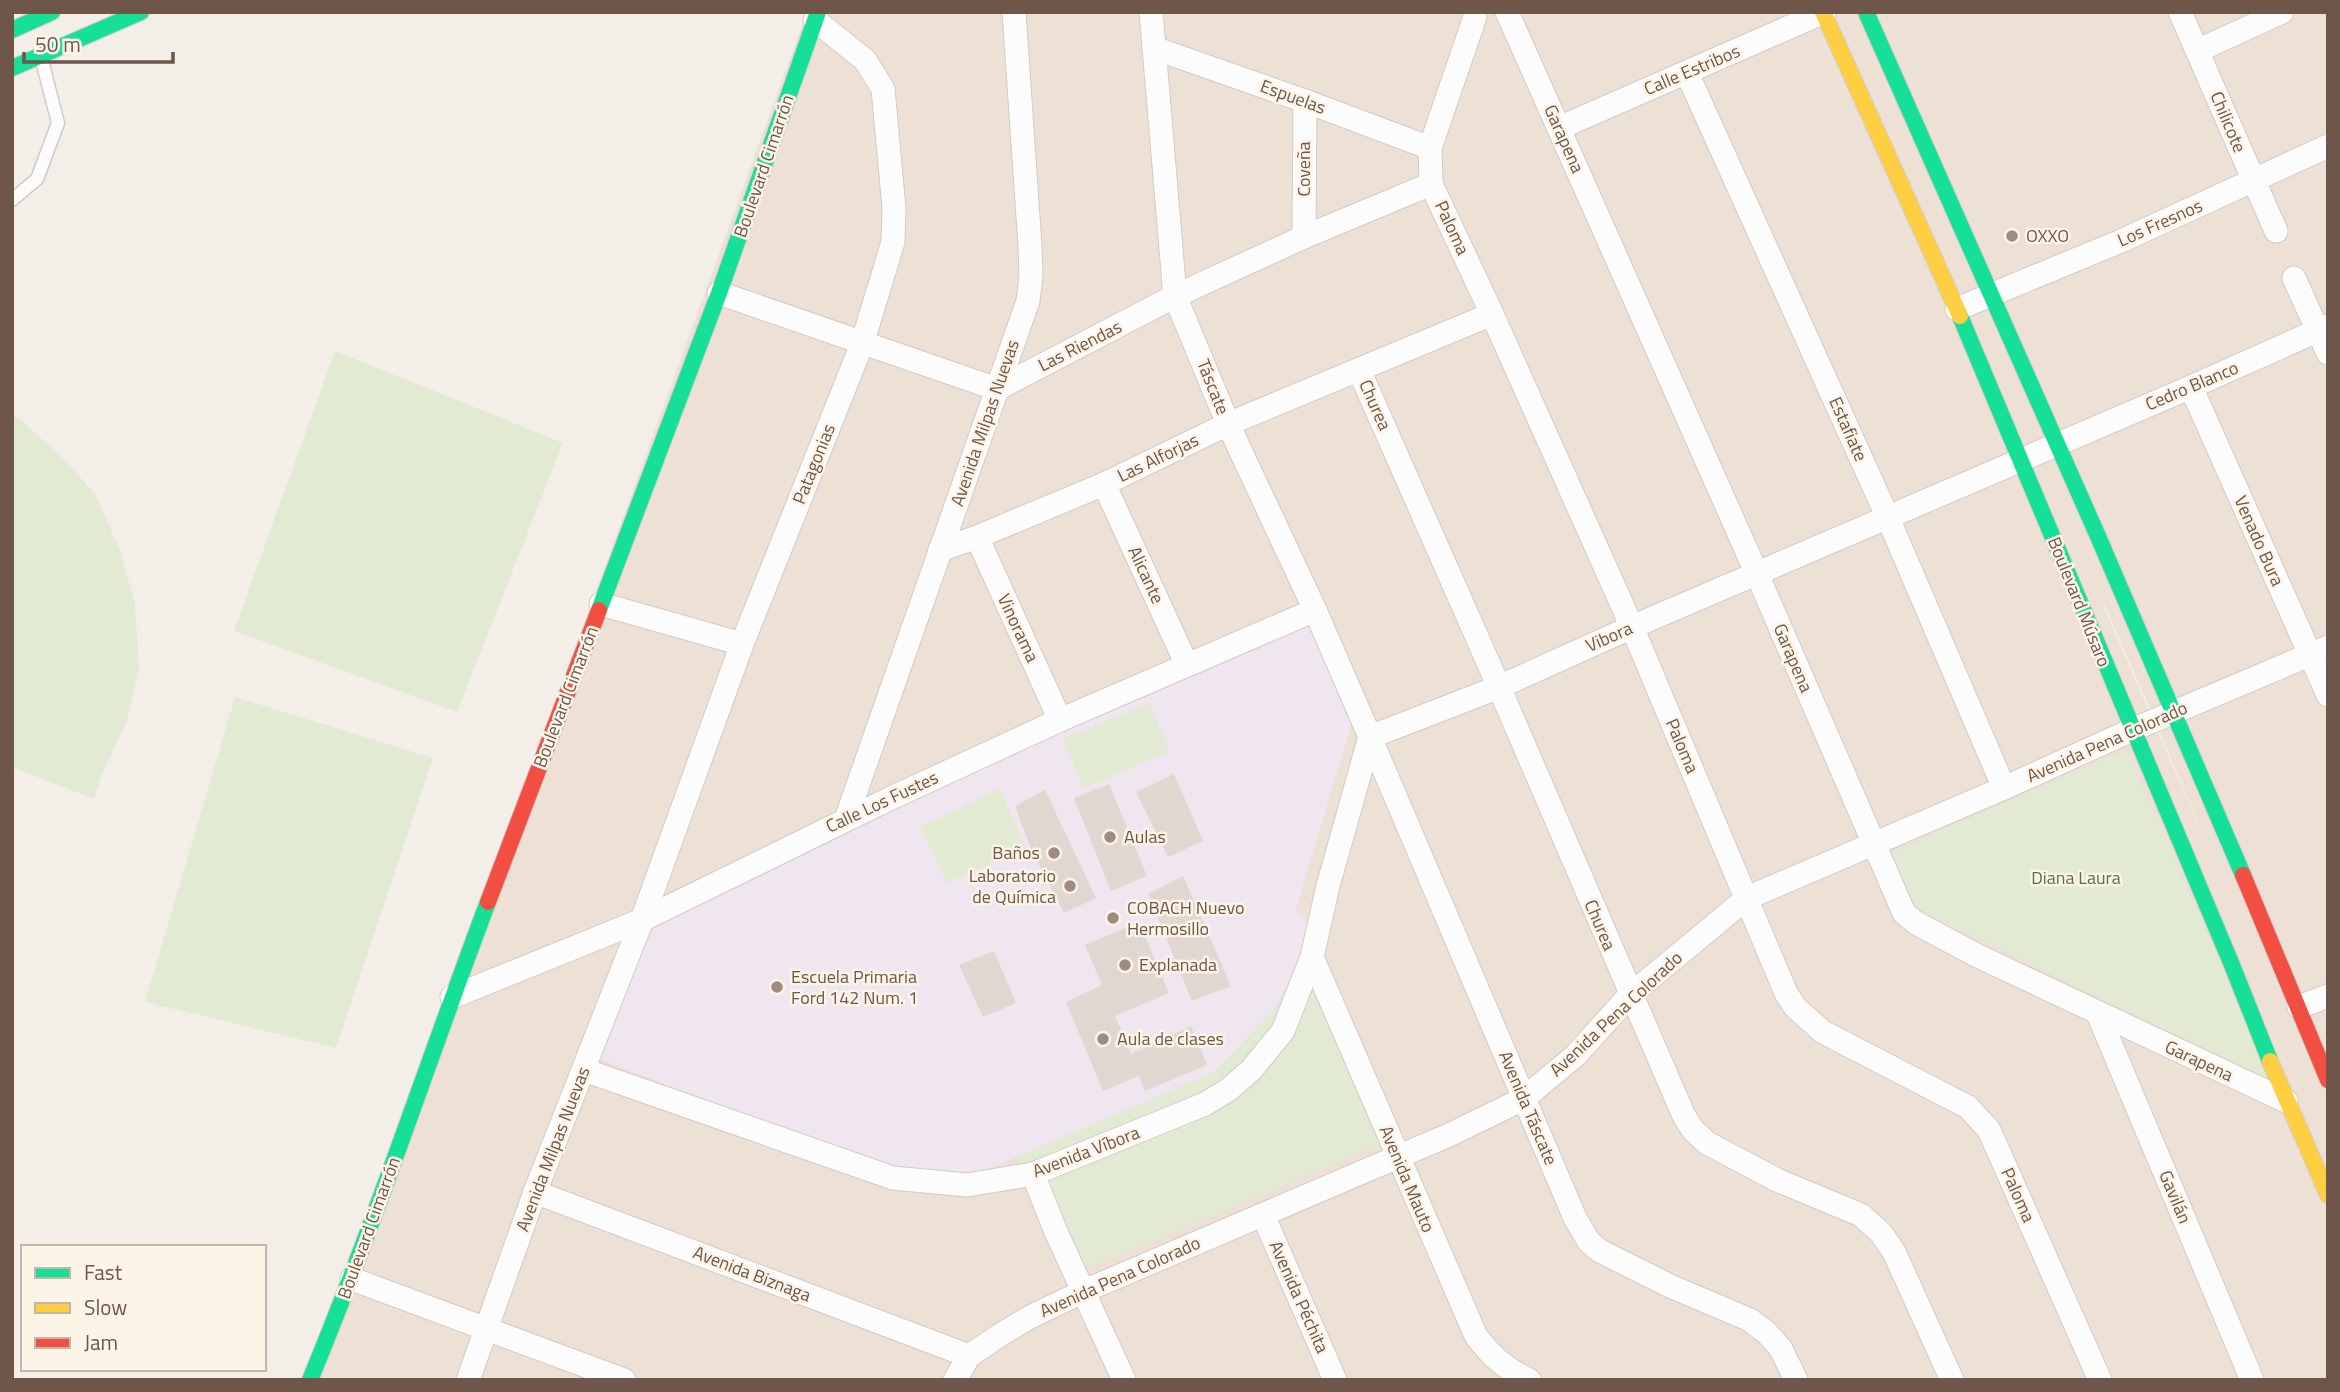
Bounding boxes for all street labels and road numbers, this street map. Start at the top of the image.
street label: Calle Estribos [1639,37,1744,102]
street label: Espuelas [1257,72,1330,121]
street label: Chilicote [2204,87,2253,157]
street label: Boulevard Cimarrón [726,91,801,241]
street label: Garapena [1537,100,1592,177]
street label: Coveña [1290,141,1317,197]
street label: Los Fresnos [2113,192,2207,253]
street label: Paloma [1428,196,1477,259]
street label: Las Riendas [1033,313,1126,378]
street label: Avenida Milpas Nuevas [943,336,1026,510]
street label: Cedro Blanco [2141,354,2243,417]
street label: Táscate [1190,355,1237,419]
street label: Churea [1352,375,1399,435]
street label: Estafiate [1822,392,1875,465]
street label: Patagonias [785,419,842,508]
street label: Las Alforjas [1112,426,1203,489]
street label: Venado Bura [2227,491,2291,590]
street label: Boulevard Músaro [2041,533,2118,671]
street label: Alicante [1121,542,1172,608]
street label: Vinorama [991,589,1046,667]
street label: Vibora [1581,614,1637,659]
street label: Garapena [1767,619,1820,697]
street label: Boulevard Cimarrón [526,622,605,771]
street label: Avenida Pena Colorado [2022,694,2192,789]
street label: Paloma [1659,714,1706,777]
street label: Calle Los Fustes [821,764,943,839]
street label: Churea [1578,895,1623,955]
street label: Avenida Pena Colorado [1543,945,1688,1083]
street label: Garapena [2161,1033,2238,1088]
street label: Avenida Táscate [1492,1047,1565,1169]
street label: Avenida Milpas Nuevas [509,1062,596,1235]
street label: Avenida Víbora [1028,1119,1143,1184]
street label: Avenida Mauto [1373,1121,1442,1236]
street label: Boulevard Cimarrón [330,1153,407,1303]
street label: Paloma [1994,1163,2042,1226]
street label: Gavilán [2152,1166,2199,1228]
street label: Avenida Pena Colorado [1035,1229,1205,1324]
street label: Avenida Péchita [1263,1236,1336,1357]
street label: Avenida Biznaga [689,1239,815,1308]

